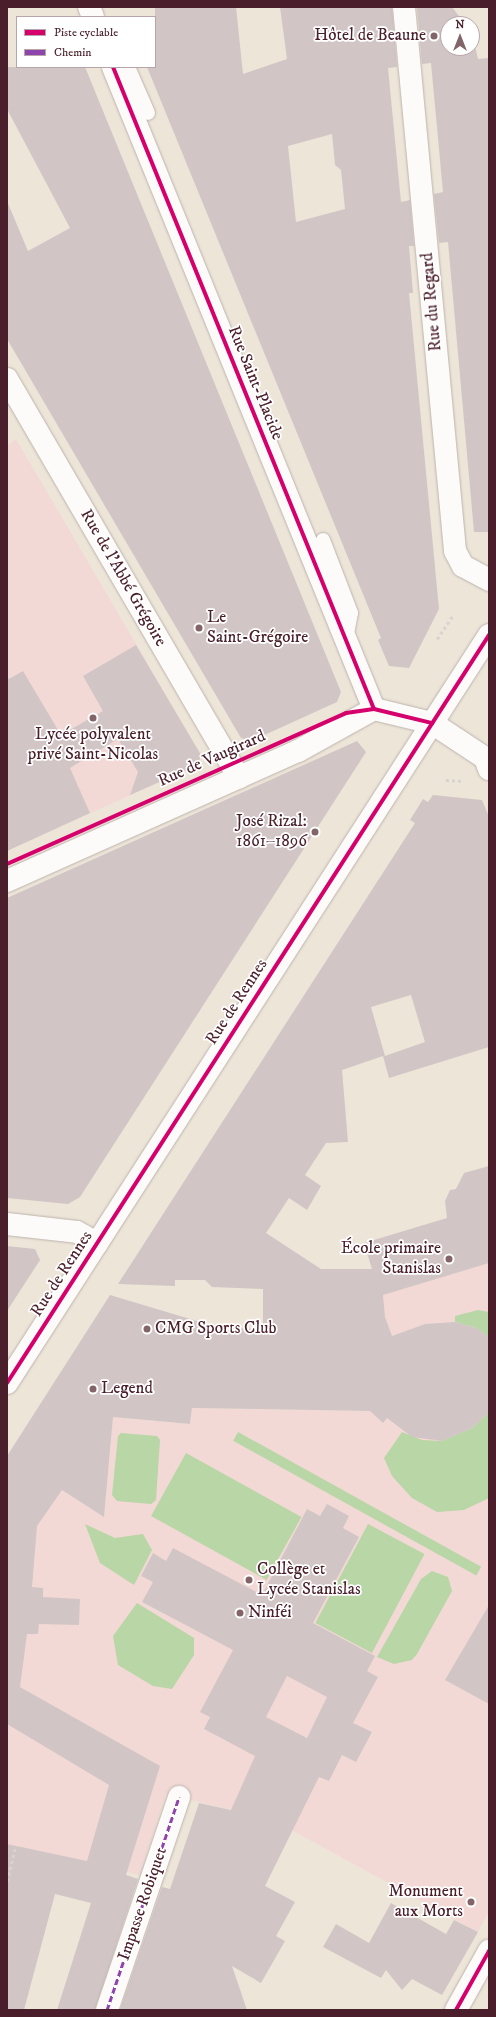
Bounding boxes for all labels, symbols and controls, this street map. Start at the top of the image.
legend [16,16,156,68]
north arrow [440,16,480,56]
text: N [455,18,465,32]
text: Piste cyclable [54,25,118,40]
place label: Hôtel de Beaune [314,26,426,46]
marker: Hôtel de Beaune [429,31,439,41]
text: Chemin [54,45,92,60]
street label: Rue du Regard [418,252,446,352]
street label: Rue Saint-Placide [223,323,287,443]
street label: Rue de l'Abbé Grégoire [75,506,171,650]
place label: Le Saint-Grégoire [207,608,308,648]
marker: Le Saint-Grégoire [194,623,204,633]
marker: Lycée polyvalent privé Saint-Nicolas [88,713,98,723]
place label: Lycée polyvalent privé Saint-Nicolas [28,725,158,765]
street label: Rue de Vaugirard [155,726,269,792]
place label: José Rizal: 1861–1896 [236,812,307,852]
marker: José Rizal: 1861–1896 [310,827,320,837]
street label: Rue de Rennes [202,955,272,1049]
street label: Rue de Rennes [27,1227,97,1321]
place label: École primaire Stanislas [341,1239,441,1279]
marker: École primaire Stanislas [444,1254,454,1264]
place label: CMG Sports Club [155,1319,276,1339]
marker: CMG Sports Club [142,1324,152,1334]
place label: Legend [101,1379,153,1399]
marker: Legend [88,1384,98,1394]
place label: Collège et Lycée Stanislas [257,1560,361,1600]
marker: Collège et Lycée Stanislas [244,1575,254,1585]
place label: Ninféi [248,1603,292,1623]
marker: Ninféi [235,1608,245,1618]
street label: Impasse Robiquet [114,1845,172,1963]
place label: Monument aux Morts [388,1882,463,1922]
marker: Monument aux Morts [466,1897,476,1907]

